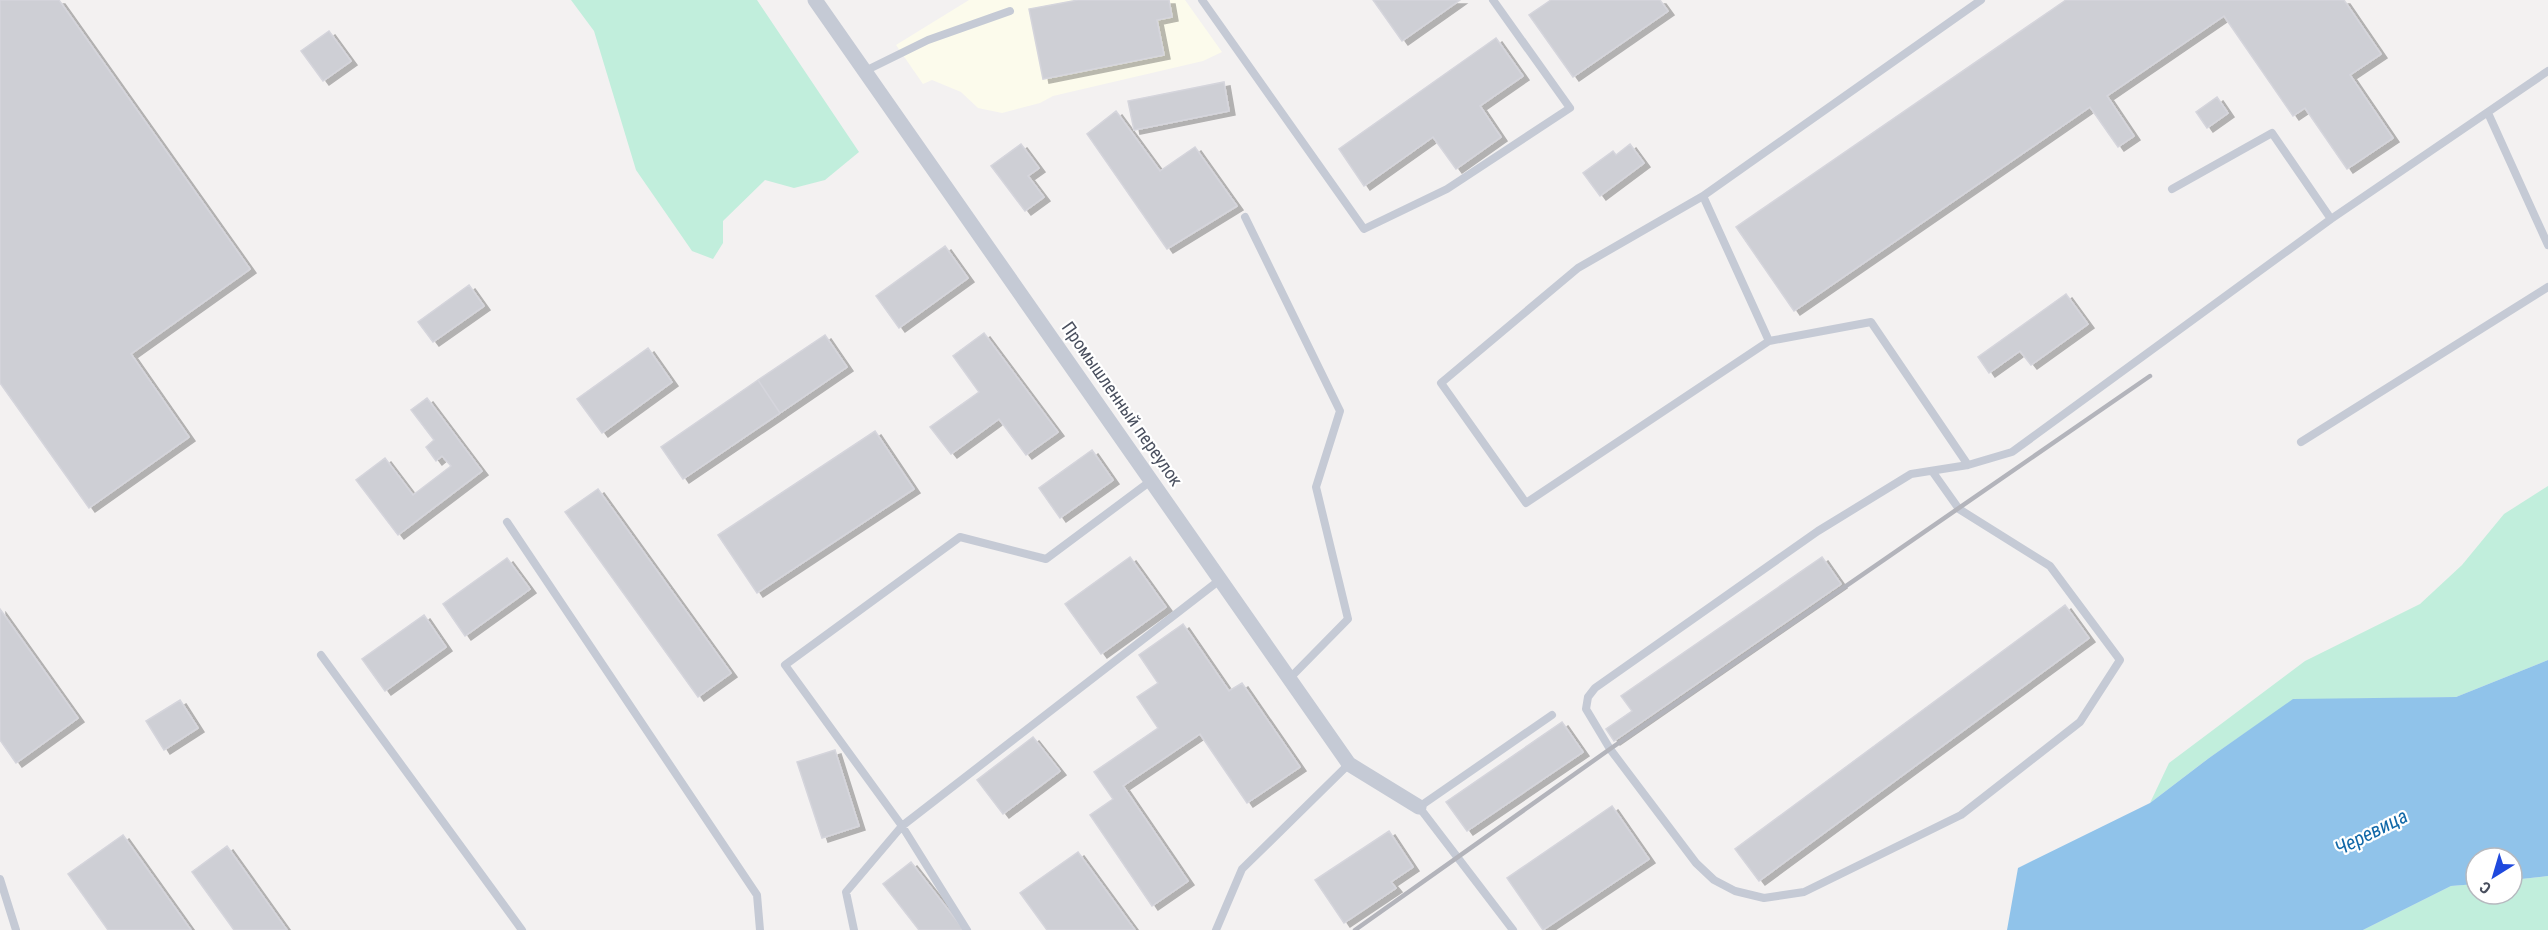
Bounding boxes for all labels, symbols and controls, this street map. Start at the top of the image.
street label: Промышленный переулок [1058,317,1187,490]
water label: Черевица [2331,803,2411,861]
north arrow [2464,846,2524,906]
text: С [2476,877,2495,898]

